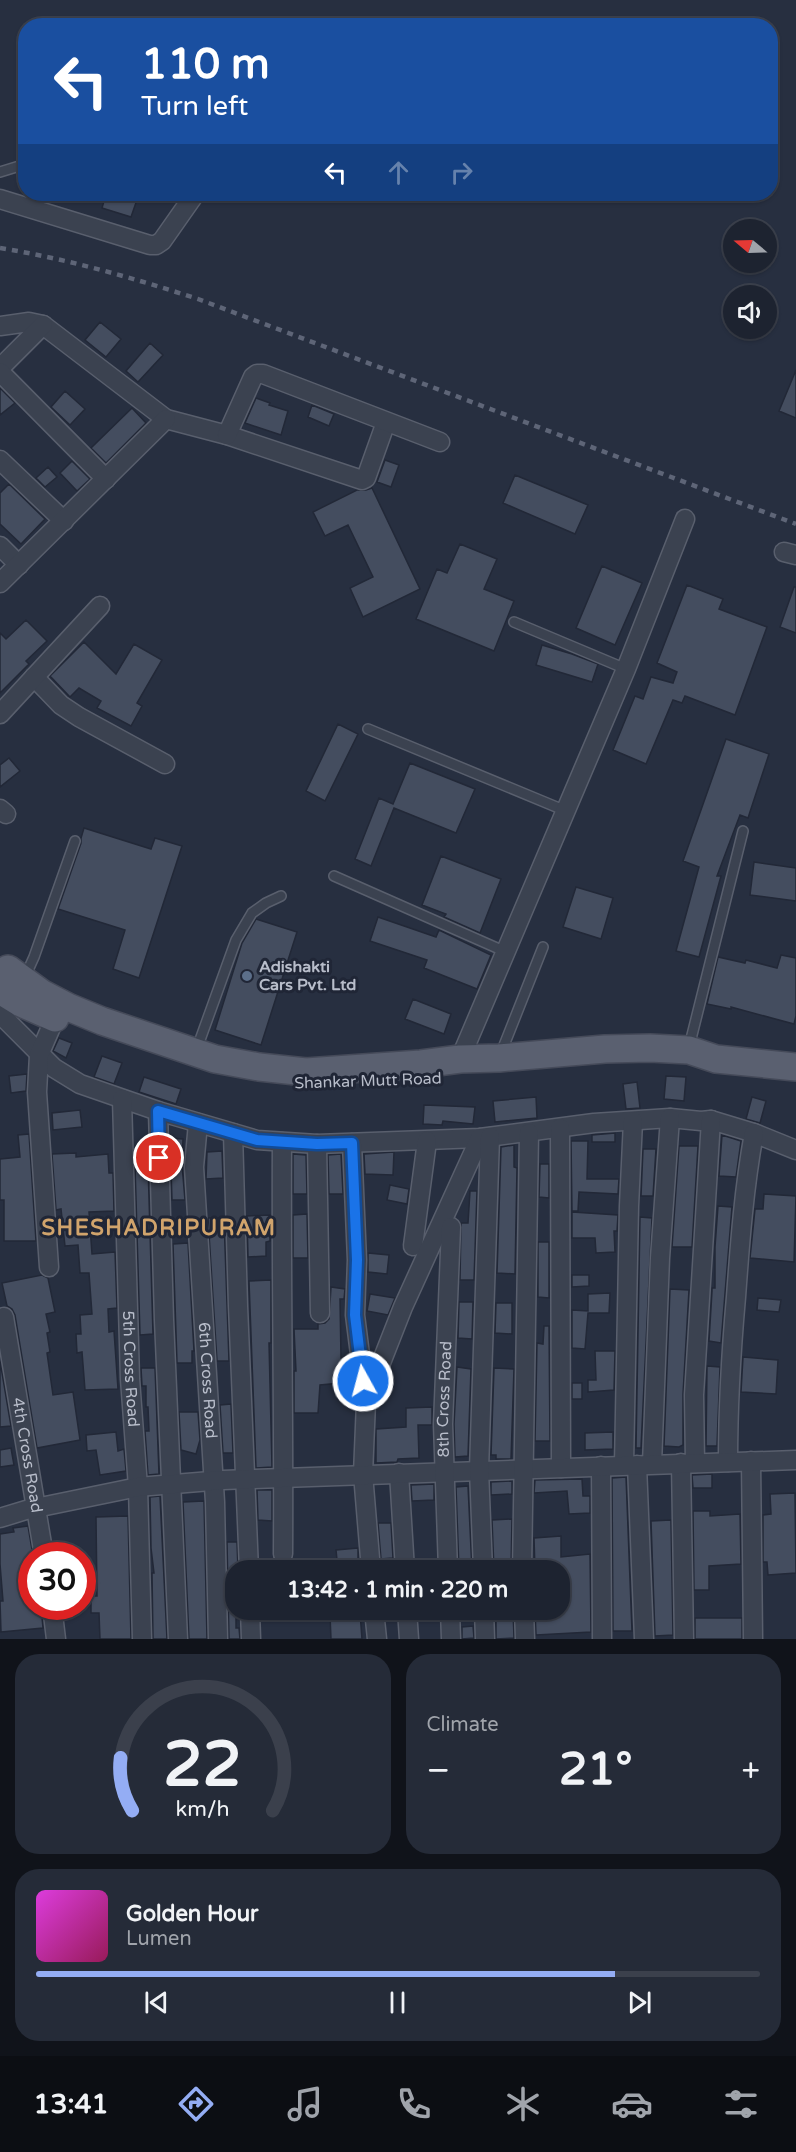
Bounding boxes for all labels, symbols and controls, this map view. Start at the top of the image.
text: 110 m [141,39,270,90]
icon: left [42,42,120,120]
text: Turn left [141,90,248,123]
icon: left [319,156,352,189]
icon: ahead [382,156,415,189]
icon: right [445,156,478,189]
north arrow [723,219,777,273]
map controls [723,219,777,339]
button: sound [723,285,777,339]
place label: Adishakti Cars Pvt. Ltd [259,957,356,995]
marker: Adishakti Cars Pvt. Ltd [240,969,254,983]
street label: Shankar Mutt Road [294,1068,442,1094]
pin [133,1132,184,1183]
icon: arrive [142,1141,175,1174]
district label: SHESHADRIPURAM [41,1215,277,1241]
street label: 5th Cross Road [118,1310,144,1428]
street label: 6th Cross Road [194,1322,221,1439]
street label: 8th Cross Road [433,1340,456,1458]
position arrow [331,1349,395,1413]
street label: 4th Cross Road [8,1396,47,1514]
speed limit sign: 30 [18,1542,96,1620]
text: 13:42 · 1 min · 220 m [287,1577,508,1603]
text: Climate [427,1713,499,1737]
text: 22 [164,1728,242,1803]
text: 21° [559,1743,632,1797]
text: − [427,1751,450,1790]
text: + [741,1751,760,1790]
text: km/h [176,1796,230,1822]
text: Golden Hour [126,1901,258,1927]
text: Lumen [126,1927,192,1951]
icon: previous [140,1986,173,2019]
icon: pause [381,1986,414,2019]
icon: next [623,1986,656,2019]
icon: directions [175,2083,217,2125]
icon: music [284,2083,326,2125]
icon: phone [393,2083,435,2125]
icon: climate [502,2083,544,2125]
icon: car [611,2083,653,2125]
icon: filters [720,2083,762,2125]
text: 13:41 [34,2088,108,2121]

